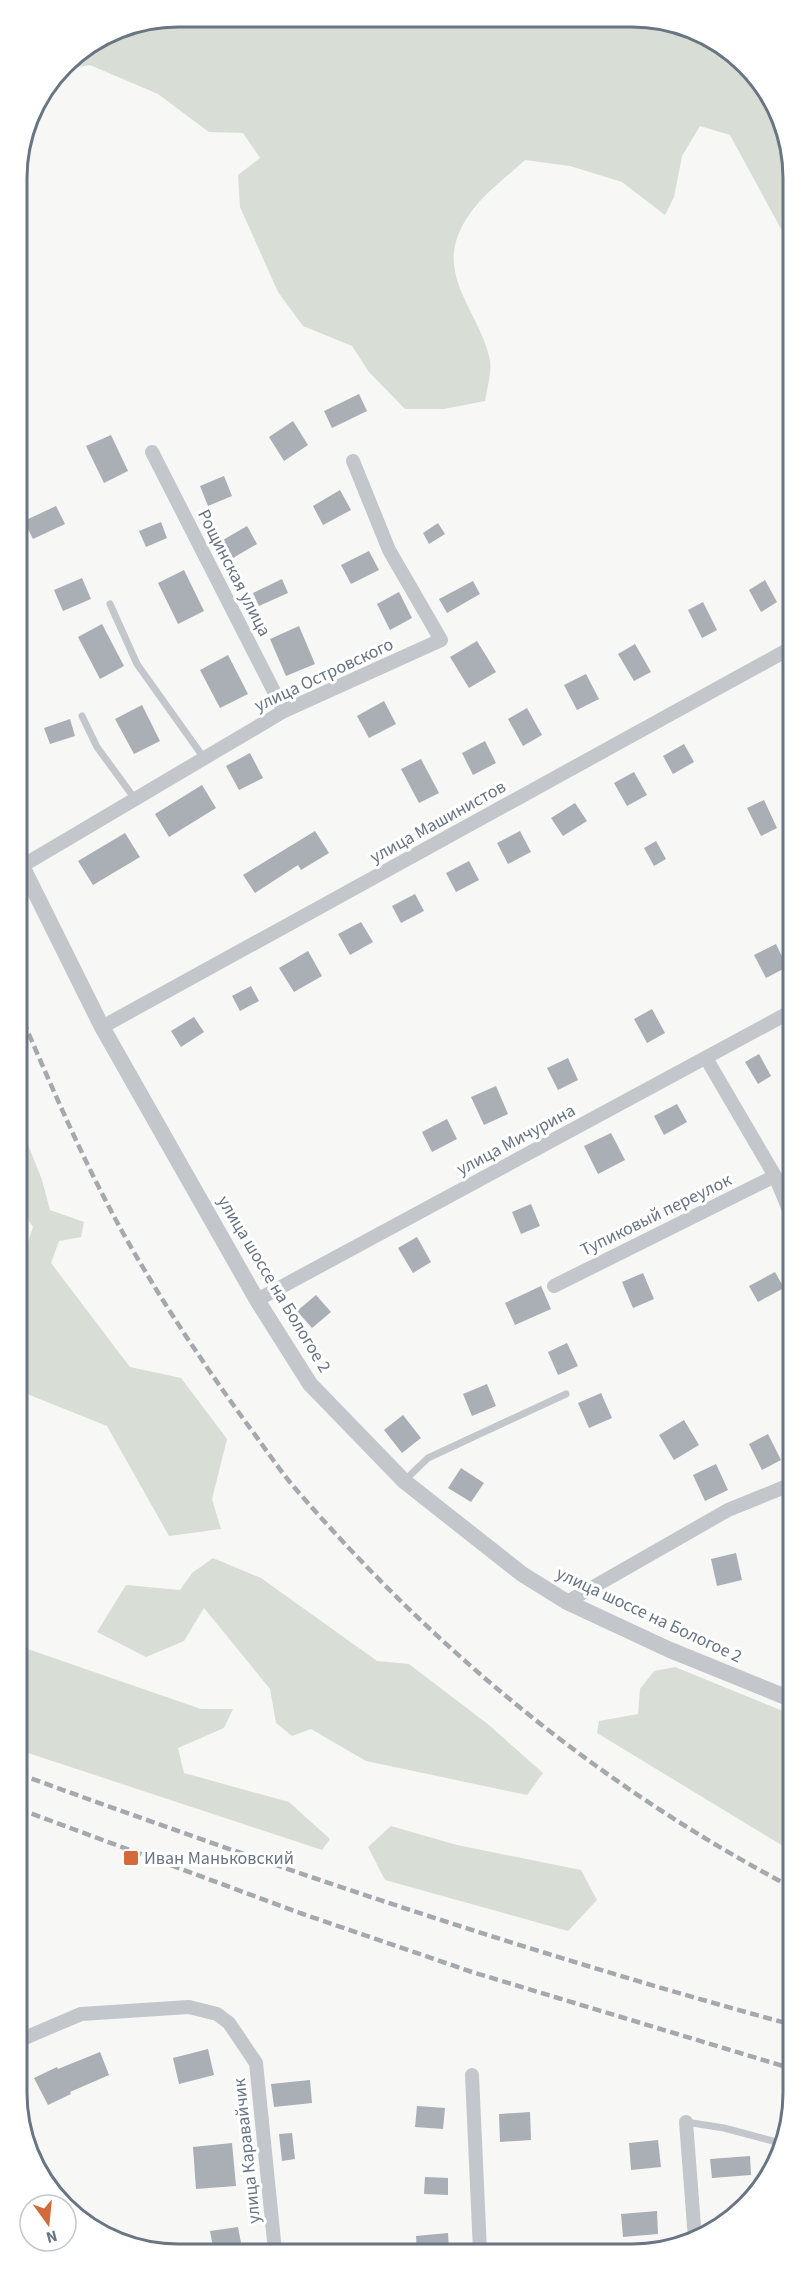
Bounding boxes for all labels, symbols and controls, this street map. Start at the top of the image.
street label: Рощинская улица [191,505,277,641]
street label: улица Островского [250,632,398,718]
street label: улица Машинистов [366,774,510,870]
street label: улица Мичурина [452,1098,580,1182]
street label: Тупиковый переулок [576,1167,736,1262]
street label: улица шоссе на Бологое 2 [211,1191,337,1377]
street label: улица шоссе на Бологое 2 [552,1561,746,1669]
place label: Иван Маньковский [144,1846,294,1871]
marker: Иван Маньковский [122,1849,140,1867]
street label: улица Каравайчик [227,2077,267,2225]
north arrow [18,2193,78,2253]
text: N [44,2225,60,2249]

